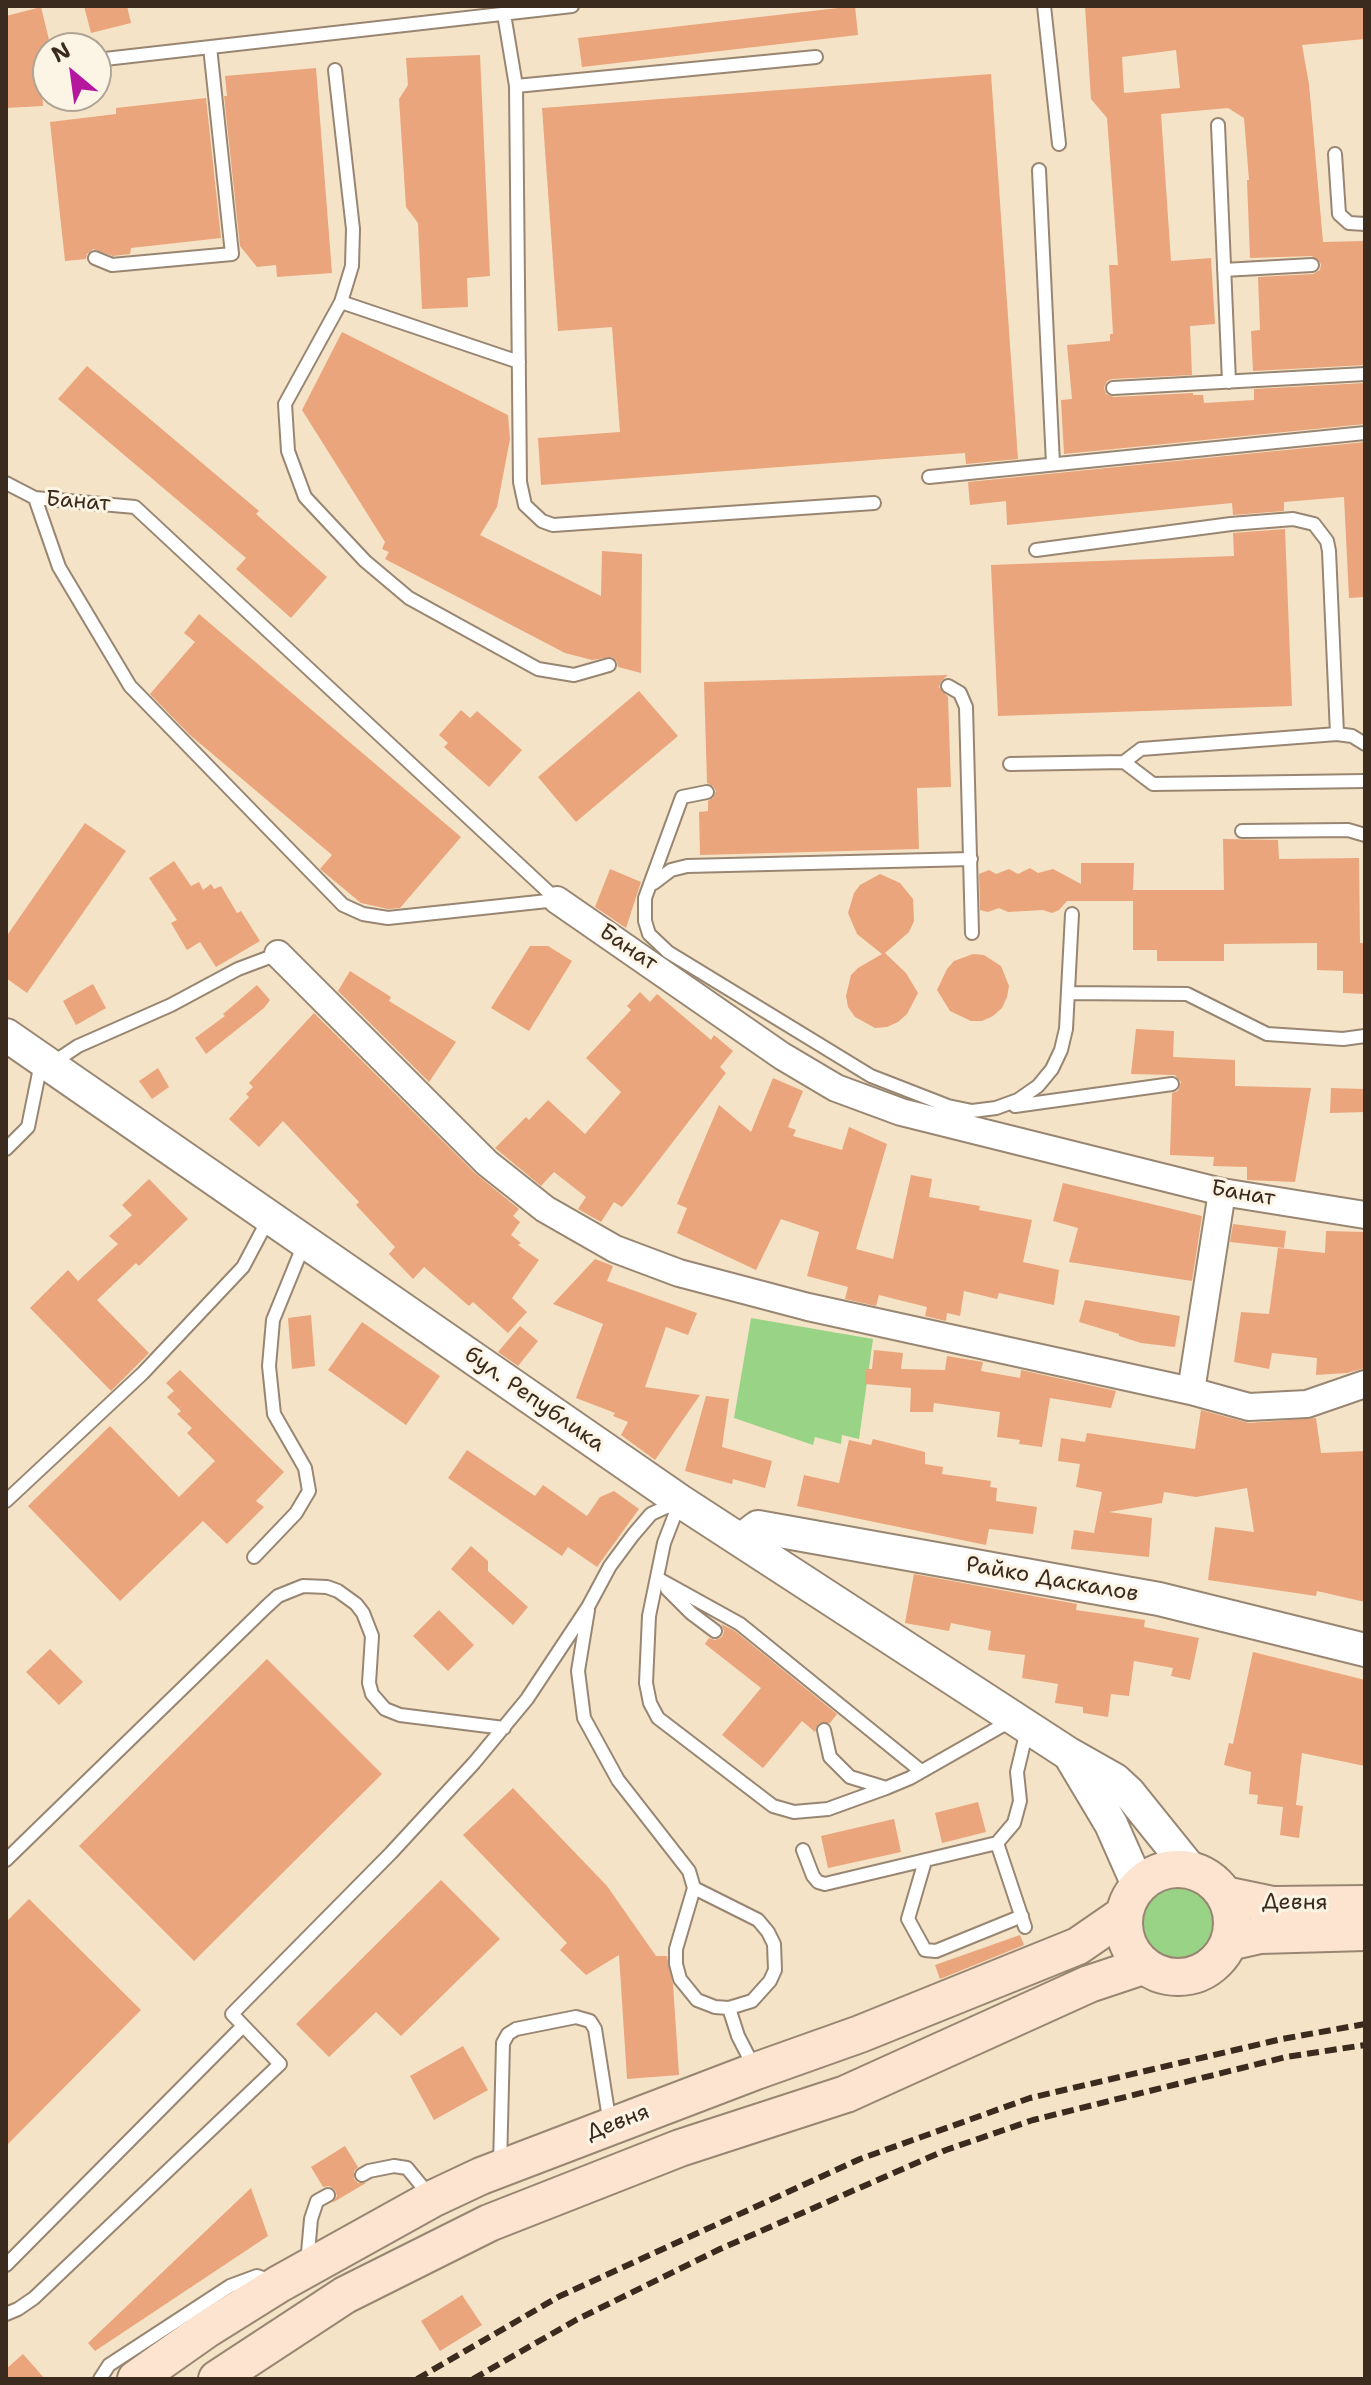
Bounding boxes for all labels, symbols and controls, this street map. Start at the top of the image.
north arrow [32,32,112,112]
text: N [46,35,76,69]
street label: Банат [45,486,111,518]
street label: Банат [594,919,662,977]
street label: Банат [1209,1175,1277,1213]
street label: бул. Република [459,1342,609,1458]
street label: Райко Даскалов [964,1552,1140,1608]
street label: Девня [1262,1889,1328,1917]
street label: Девня [583,2099,653,2147]

